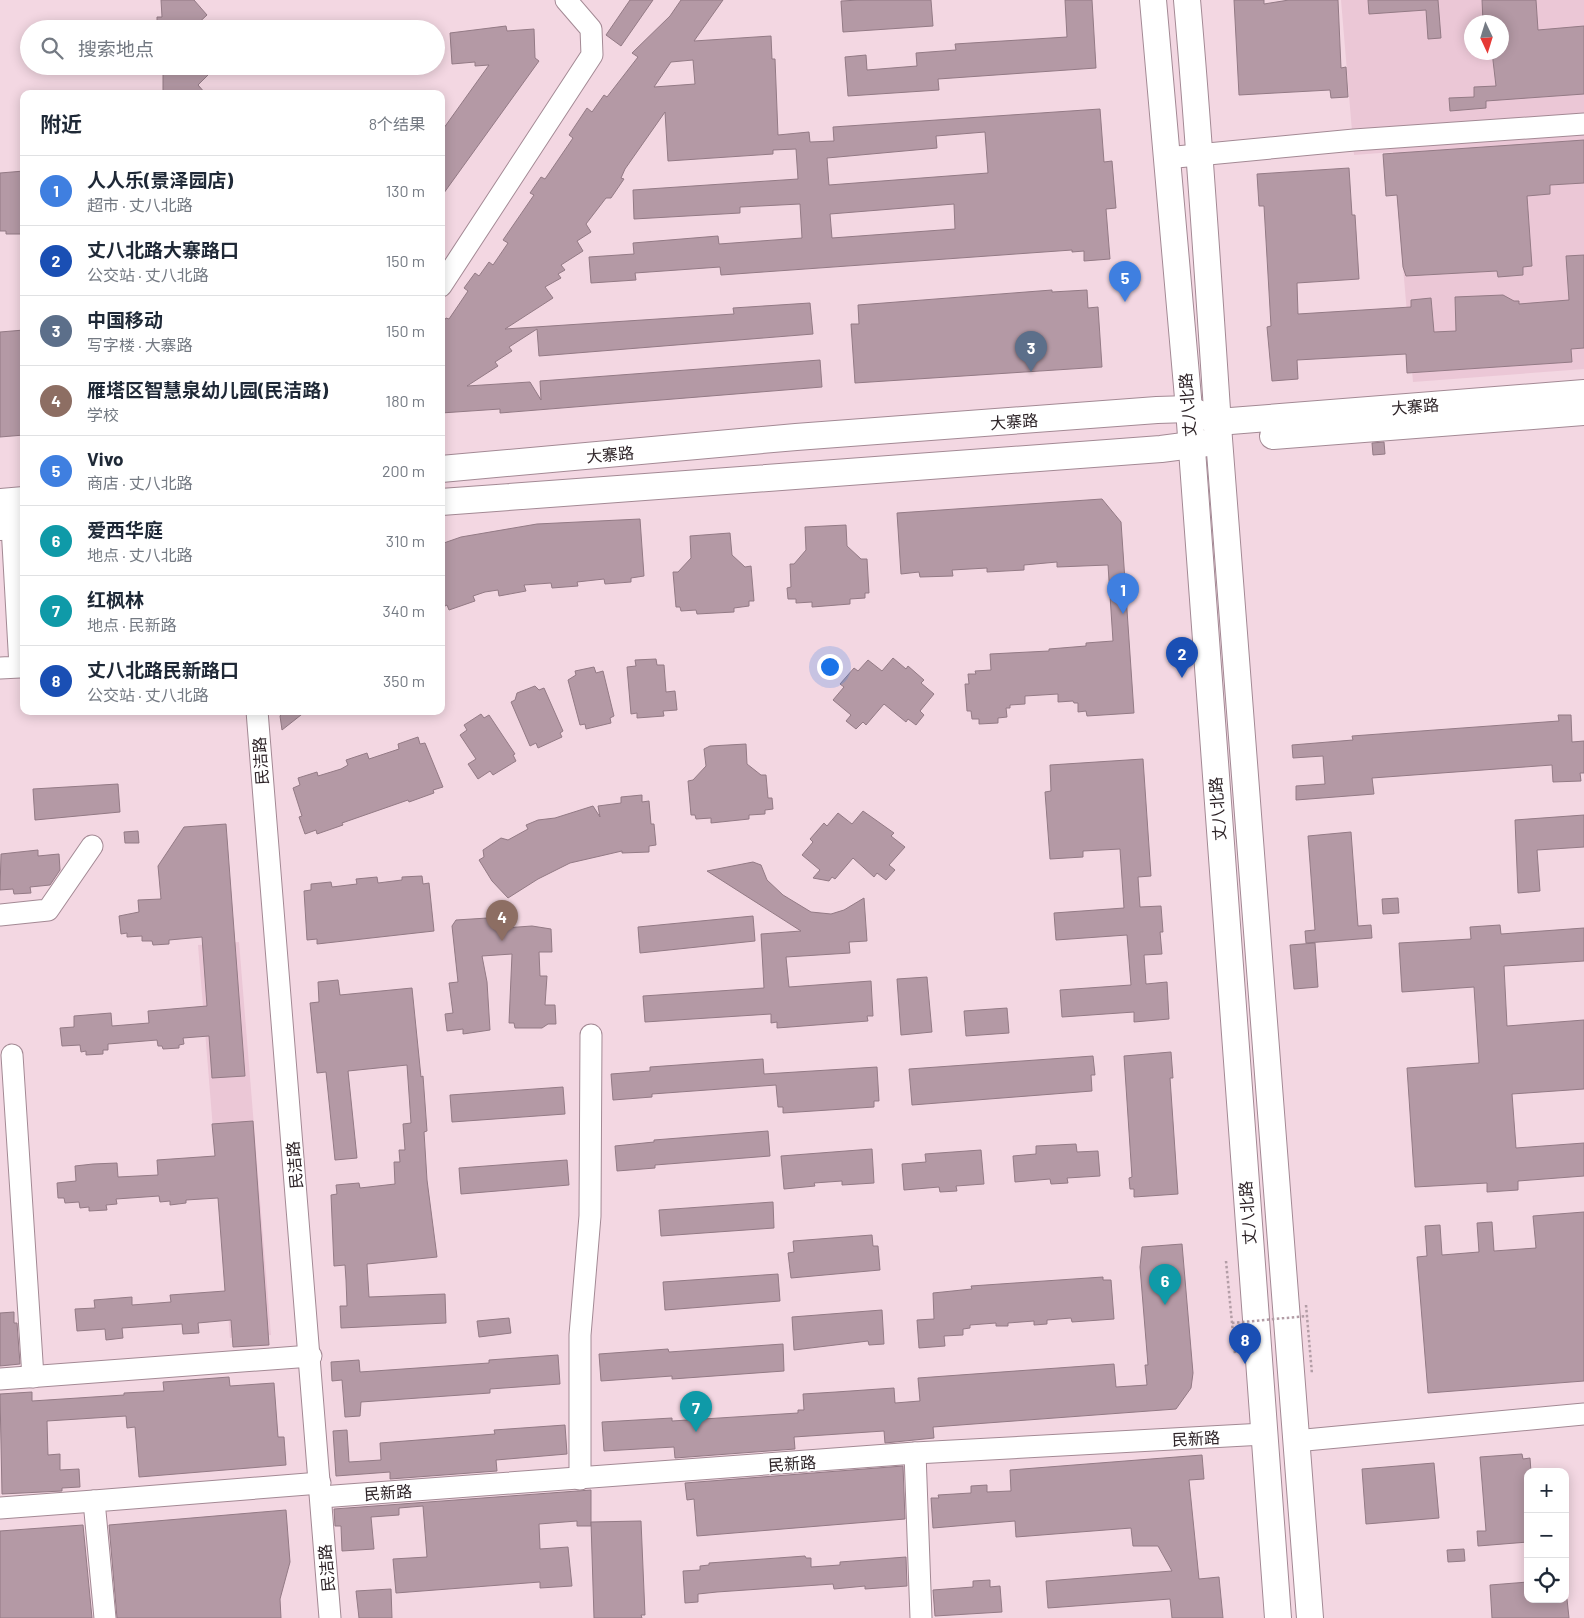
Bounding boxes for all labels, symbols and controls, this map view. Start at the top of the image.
north arrow [1464,15,1509,60]
search box [20,20,445,75]
icon: search [38,34,66,62]
text: 搜索地点 [78,37,154,60]
text: 附近 [40,111,82,136]
text: 8个结果 [369,114,425,133]
text: 人人乐(景泽园店) [87,168,233,191]
text: 1 [53,181,59,200]
text: 130 m [386,181,425,200]
text: 超市 · 丈八北路 [87,195,193,214]
text: 丈八北路大寨路口 [87,238,239,261]
text: 2 [52,251,60,270]
text: 150 m [386,251,425,270]
pin: 5 [1109,261,1141,302]
text: 公交站 · 丈八北路 [87,265,209,284]
text: 中国移动 [87,308,163,331]
text: 3 [52,321,60,340]
text: 150 m [386,321,425,340]
pin: 3 [1015,331,1047,372]
text: 写字楼 · 大寨路 [87,335,193,354]
street label: 丈八北路 [1175,372,1199,438]
text: 雁塔区智慧泉幼儿园(民洁路) [87,378,328,401]
text: 4 [51,391,61,410]
text: 180 m [386,391,425,410]
street label: 大寨路 [1390,394,1440,418]
text: 学校 [87,405,119,424]
street label: 大寨路 [989,410,1039,432]
street label: 大寨路 [585,442,635,466]
text: Vivo [87,447,124,470]
text: 5 [52,461,60,480]
text: 200 m [382,461,425,480]
text: 商店 · 丈八北路 [87,473,193,492]
text: 爱西华庭 [87,518,163,541]
text: 6 [52,531,60,550]
text: 310 m [386,531,425,550]
text: 地点 · 丈八北路 [87,545,193,564]
pin: 1 [1107,573,1139,614]
text: 红枫林 [87,588,144,611]
text: 7 [52,601,60,620]
text: 340 m [382,601,425,620]
text: 地点 · 民新路 [87,615,177,634]
pin: 2 [1166,637,1198,678]
your location [817,654,843,680]
text: 丈八北路民新路口 [87,658,239,681]
text: 8 [52,671,60,690]
text: 350 m [383,671,425,690]
text: 公交站 · 丈八北路 [87,685,209,704]
street label: 民洁路 [249,736,271,786]
street label: 丈八北路 [1205,776,1229,842]
pin: 4 [486,900,518,941]
street label: 民洁路 [282,1140,306,1190]
street label: 丈八北路 [1235,1180,1259,1246]
pin: 6 [1149,1264,1181,1305]
pin: 8 [1229,1323,1261,1364]
pin: 7 [680,1391,712,1432]
street label: 民新路 [1172,1427,1220,1449]
street label: 民新路 [767,1452,817,1474]
map controls [1524,1468,1569,1603]
button: + [1524,1468,1569,1513]
street label: 民新路 [363,1481,413,1503]
button: − [1524,1513,1569,1558]
street label: 民洁路 [314,1543,338,1593]
button: locate [1524,1558,1569,1603]

